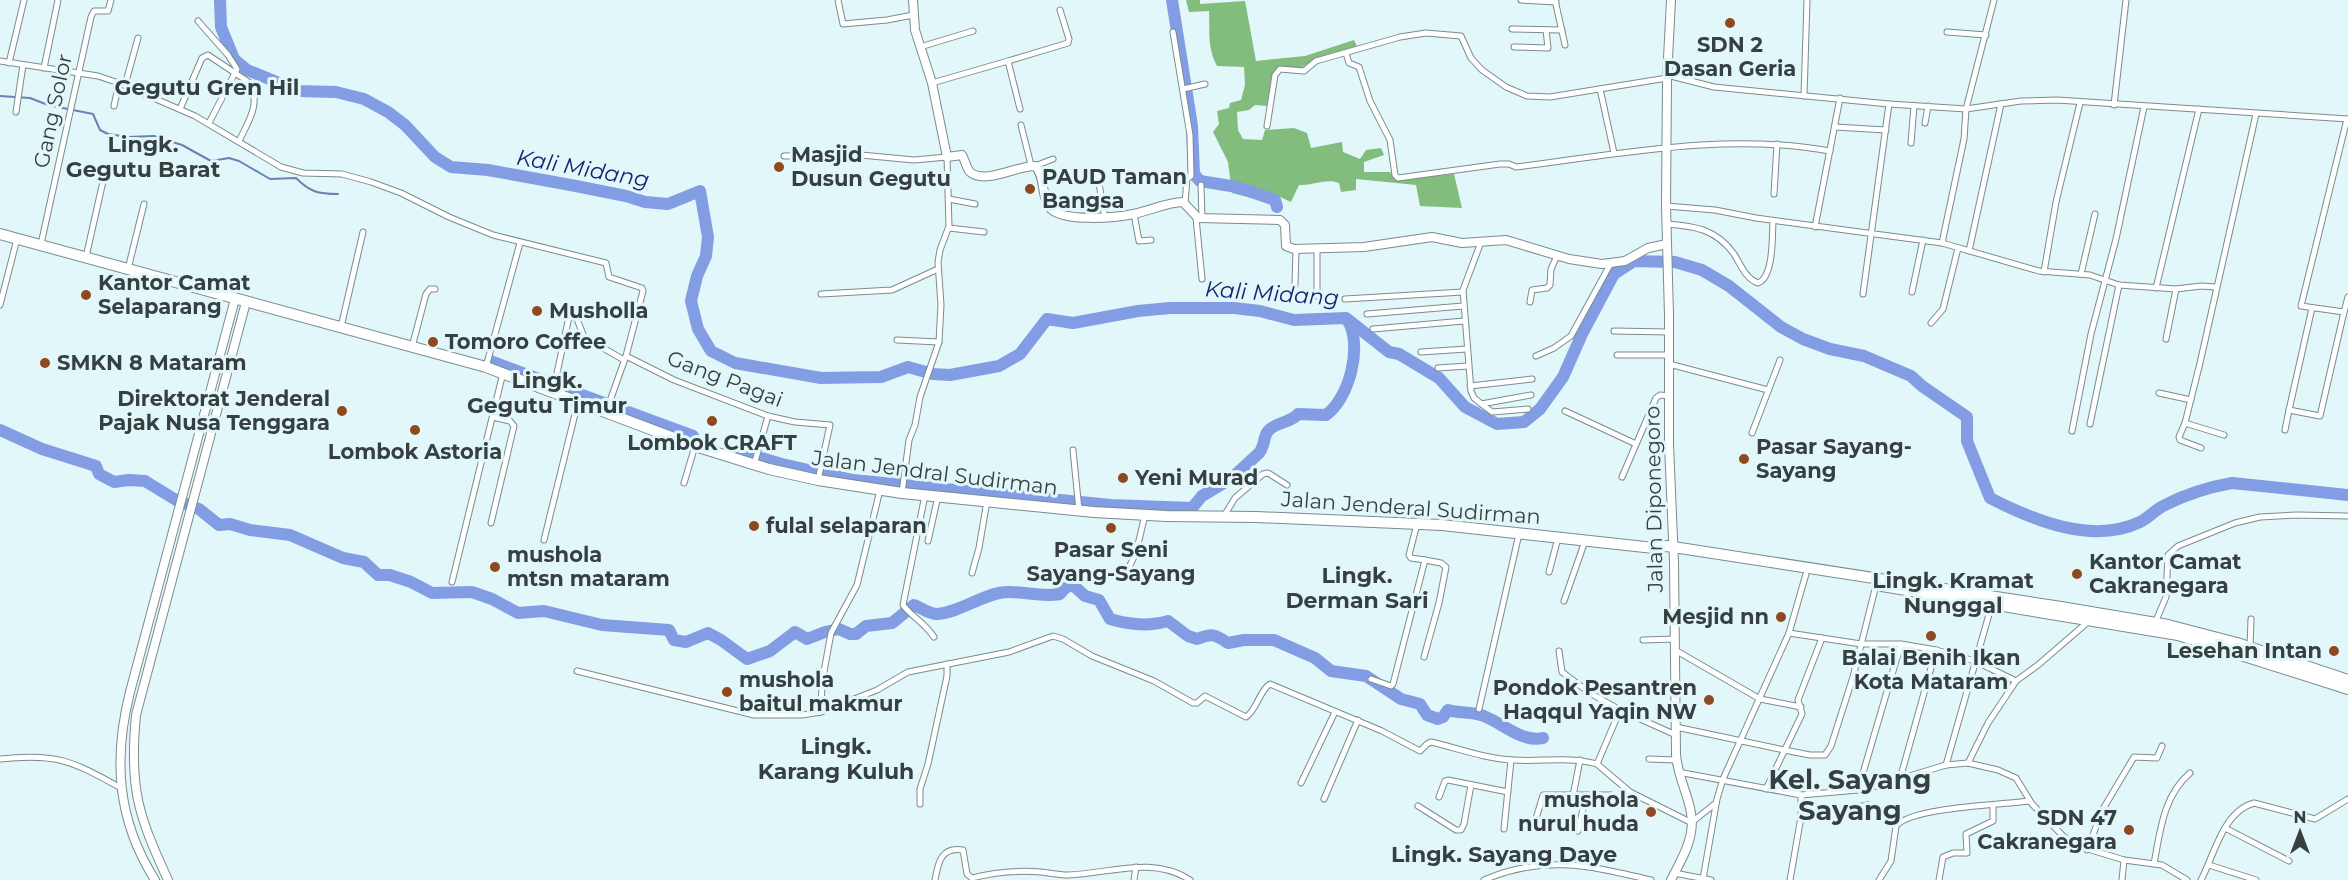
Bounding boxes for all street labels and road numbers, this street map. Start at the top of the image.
street label: Gang Solor [28,52,77,170]
street label: Gang Pagai [664,345,787,412]
street label: Jalan Diponegoro [1639,405,1668,594]
street label: Jalan Jendral Sudirman [810,445,1059,500]
street label: Jalan Jenderal Sudirman [1279,486,1542,529]

